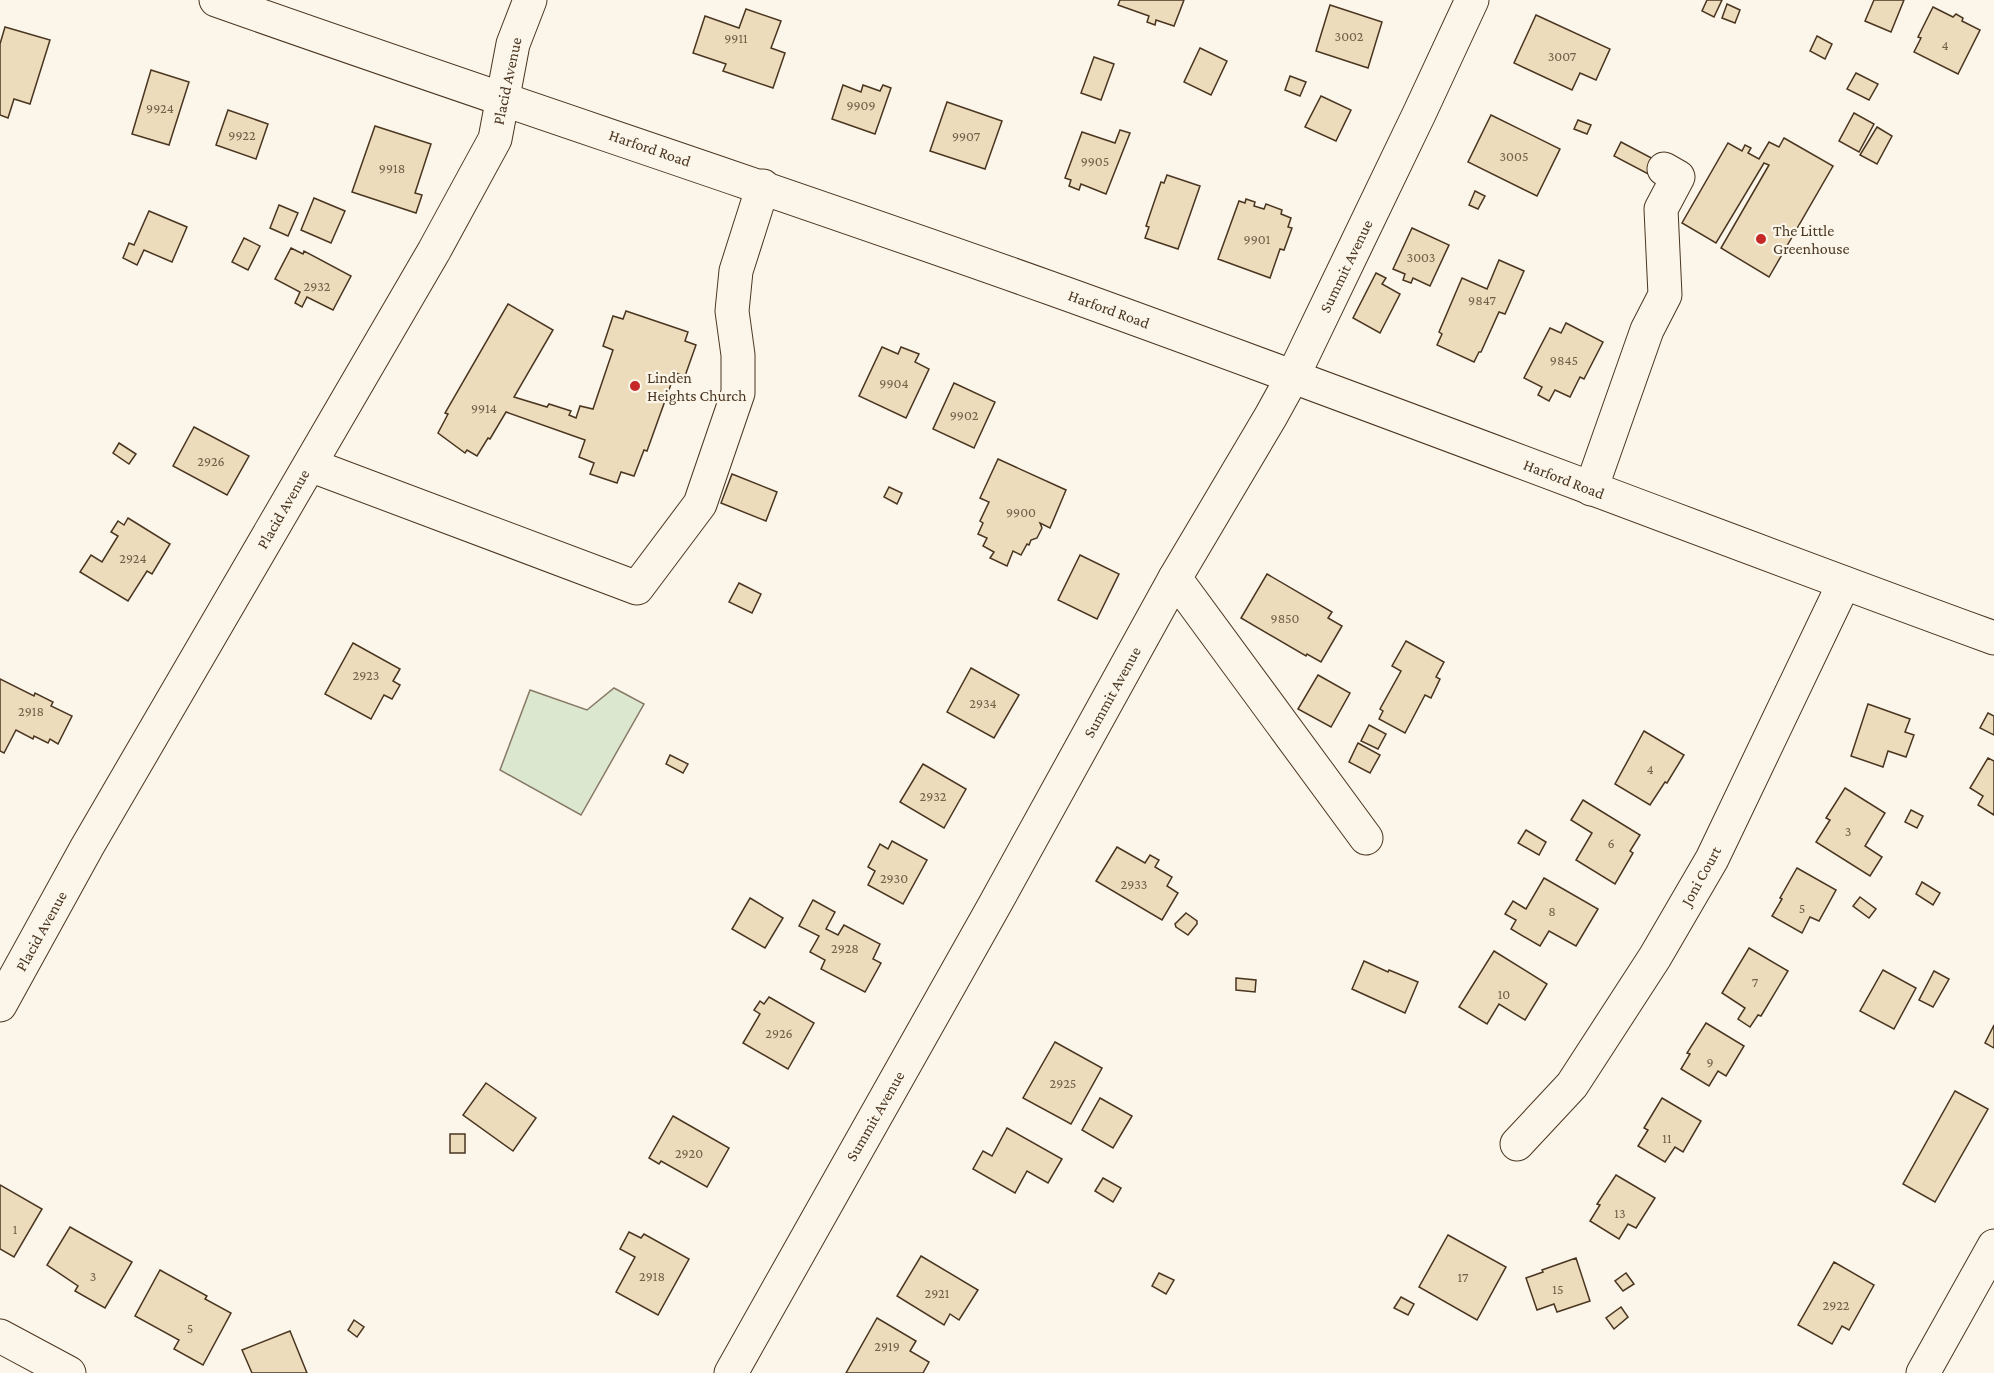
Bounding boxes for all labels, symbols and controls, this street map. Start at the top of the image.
house number: 3002 [1334,28,1364,44]
house number: 9911 [724,30,748,46]
street label: Placid Avenue [489,36,525,126]
house number: 4 [1941,37,1949,53]
house number: 3007 [1548,48,1577,64]
house number: 9909 [846,97,876,113]
house number: 9924 [146,100,174,116]
street label: Harford Road [607,126,694,170]
house number: 9922 [228,127,256,143]
house number: 9907 [952,128,981,144]
house number: 3005 [1499,148,1529,164]
house number: 9905 [1081,153,1109,169]
house number: 9918 [379,160,405,176]
street label: Summit Avenue [1316,217,1376,315]
place label: The Little Greenhouse [1773,222,1849,257]
house number: 9901 [1244,231,1271,247]
marker: The Little Greenhouse [1754,232,1768,246]
house number: 3003 [1407,249,1435,265]
house number: 2932 [304,278,331,294]
street label: Harford Road [1066,286,1153,332]
house number: 9847 [1468,292,1496,308]
house number: 9845 [1550,352,1578,368]
place label: Linden Heights Church [647,369,747,405]
house number: 9904 [879,375,909,391]
marker: Linden Heights Church [628,379,642,393]
house number: 9914 [471,400,497,416]
house number: 9902 [950,407,979,423]
house number: 2926 [197,453,225,469]
street label: Harford Road [1521,456,1607,502]
street label: Placid Avenue [253,466,313,552]
house number: 9900 [1006,504,1036,520]
house number: 2924 [119,550,147,566]
house number: 9850 [1271,610,1300,626]
street label: Summit Avenue [1080,644,1144,740]
house number: 2923 [353,667,379,683]
house number: 2934 [969,695,997,711]
house number: 2918 [18,703,44,719]
house number: 4 [1646,761,1654,777]
house number: 2932 [920,788,947,804]
house number: 3 [1845,823,1851,839]
house number: 6 [1607,835,1615,851]
street label: Joni Court [1677,843,1725,911]
house number: 2930 [880,870,908,886]
house number: 2933 [1121,876,1147,892]
street label: Placid Avenue [12,888,70,974]
house number: 5 [1799,900,1805,916]
house number: 8 [1548,903,1556,919]
house number: 2928 [831,940,859,956]
house number: 7 [1752,974,1759,990]
house number: 10 [1498,986,1510,1002]
house number: 2926 [765,1025,793,1041]
house number: 9 [1706,1054,1714,1070]
street label: Summit Avenue [842,1068,908,1164]
house number: 2925 [1050,1075,1076,1091]
house number: 11 [1662,1130,1672,1146]
house number: 2920 [675,1145,703,1161]
house number: 13 [1614,1205,1626,1221]
house number: 1 [13,1221,18,1237]
house number: 3 [90,1268,96,1284]
house number: 2918 [639,1268,665,1284]
house number: 17 [1457,1269,1469,1285]
house number: 15 [1552,1281,1564,1297]
house number: 2921 [925,1285,950,1301]
house number: 2922 [1823,1297,1850,1313]
house number: 5 [187,1320,193,1336]
house number: 2919 [874,1338,900,1354]

